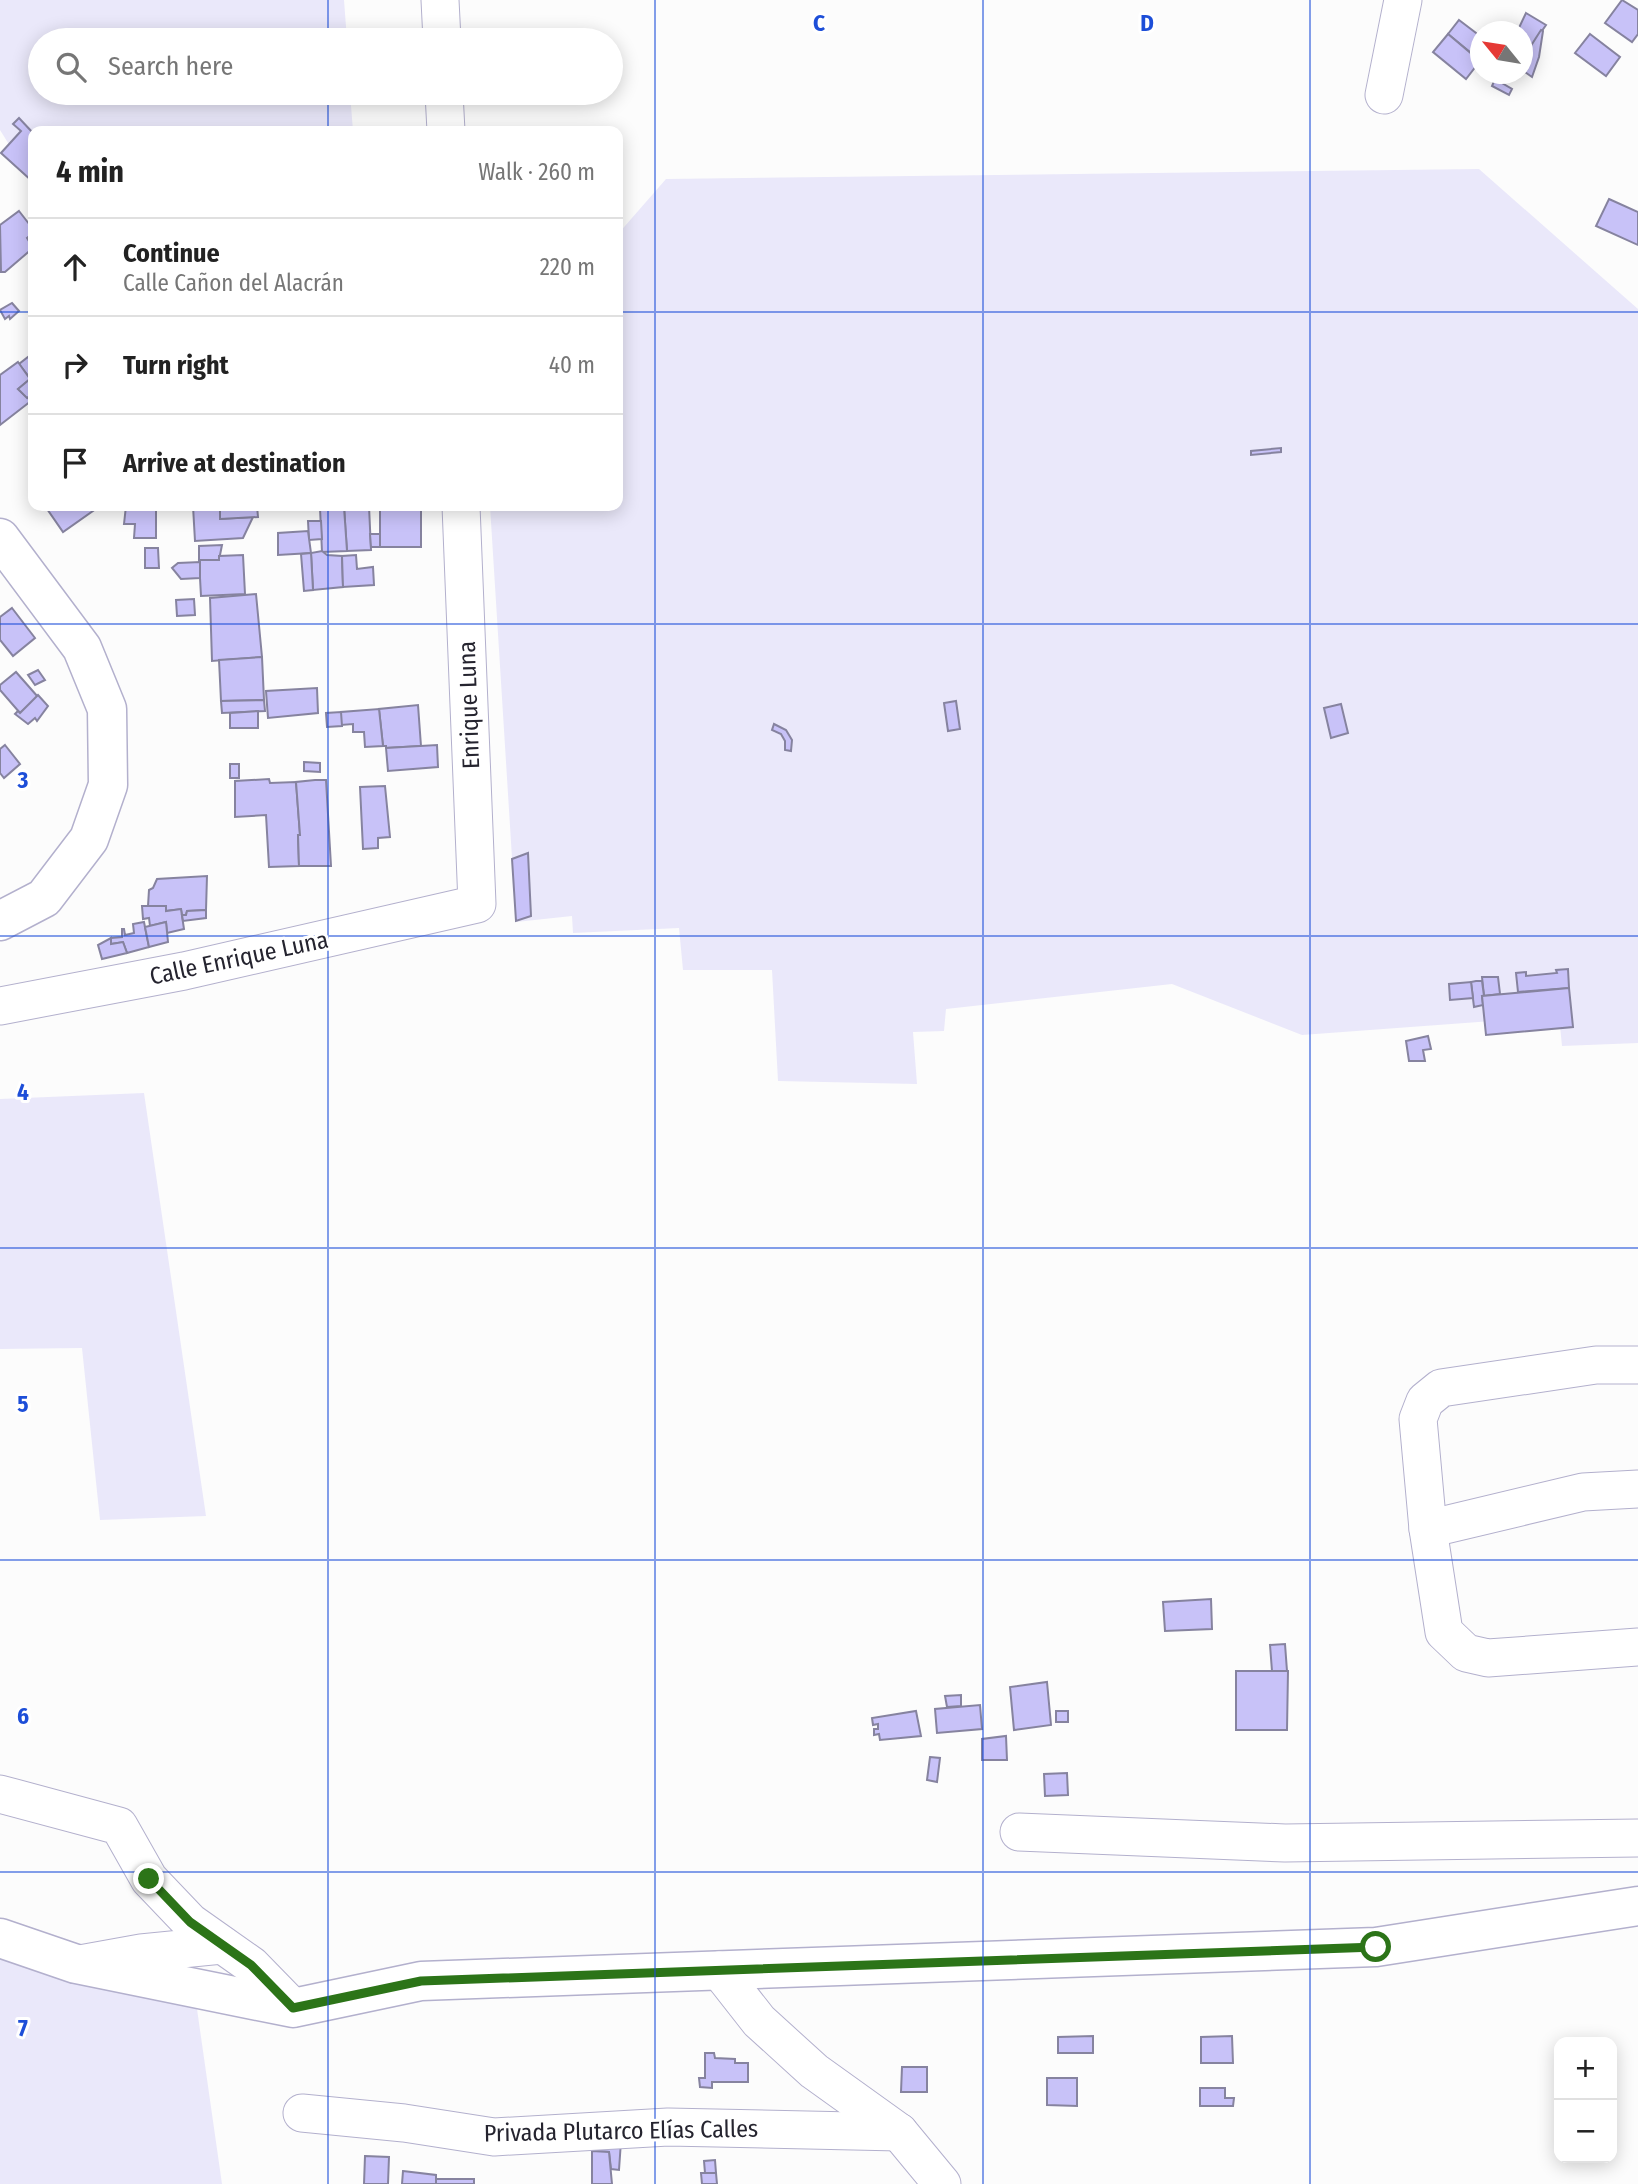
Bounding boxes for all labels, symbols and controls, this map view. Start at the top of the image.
text: C [813,9,825,37]
text: D [1140,9,1154,37]
north arrow [1470,21,1533,84]
search box [28,28,623,105]
icon: search [52,48,90,86]
text: Search here [108,51,233,82]
text: 4 min [56,154,124,190]
text: Walk · 260 m [478,158,595,186]
text: Continue [123,238,220,269]
icon: ahead [56,248,94,286]
text: 220 m [540,253,595,281]
text: Calle Cañon del Alacrán [123,269,344,297]
icon: right [56,346,94,384]
text: Turn right [123,350,229,381]
text: 40 m [549,351,595,379]
icon: arrive [56,444,94,482]
text: Arrive at destination [123,448,346,479]
street label: Enrique Luna [453,640,485,770]
text: 3 [17,766,29,794]
street label: Calle Enrique Luna [147,925,331,991]
text: 4 [17,1078,29,1106]
text: 5 [17,1390,29,1418]
text: 6 [17,1702,29,1730]
route end [133,1863,164,1894]
route start [1360,1931,1391,1962]
text: 7 [18,2014,28,2042]
map controls [1554,2037,1617,2163]
button: + [1554,2037,1617,2100]
button: − [1554,2100,1617,2163]
street label: Privada Plutarco Elías Calles [484,2115,758,2147]

